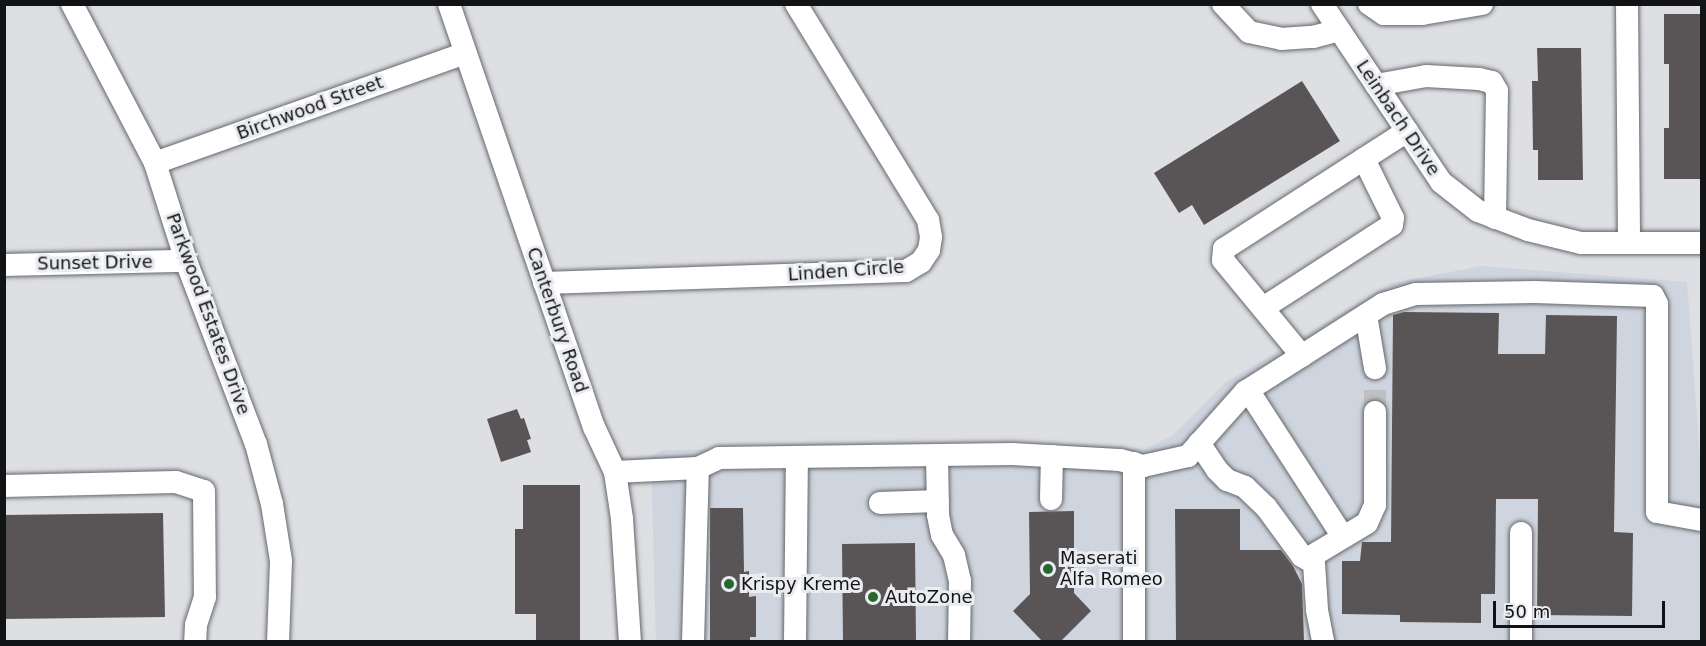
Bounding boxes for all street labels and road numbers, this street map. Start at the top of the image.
street label: Leinbach Drive [1351,56,1445,180]
street label: Birchwood Street [234,71,386,145]
street label: Parkwood Estates Drive [161,210,255,418]
street label: Canterbury Road [522,244,592,396]
street label: Sunset Drive [37,251,153,275]
street label: Linden Circle [787,256,905,286]

